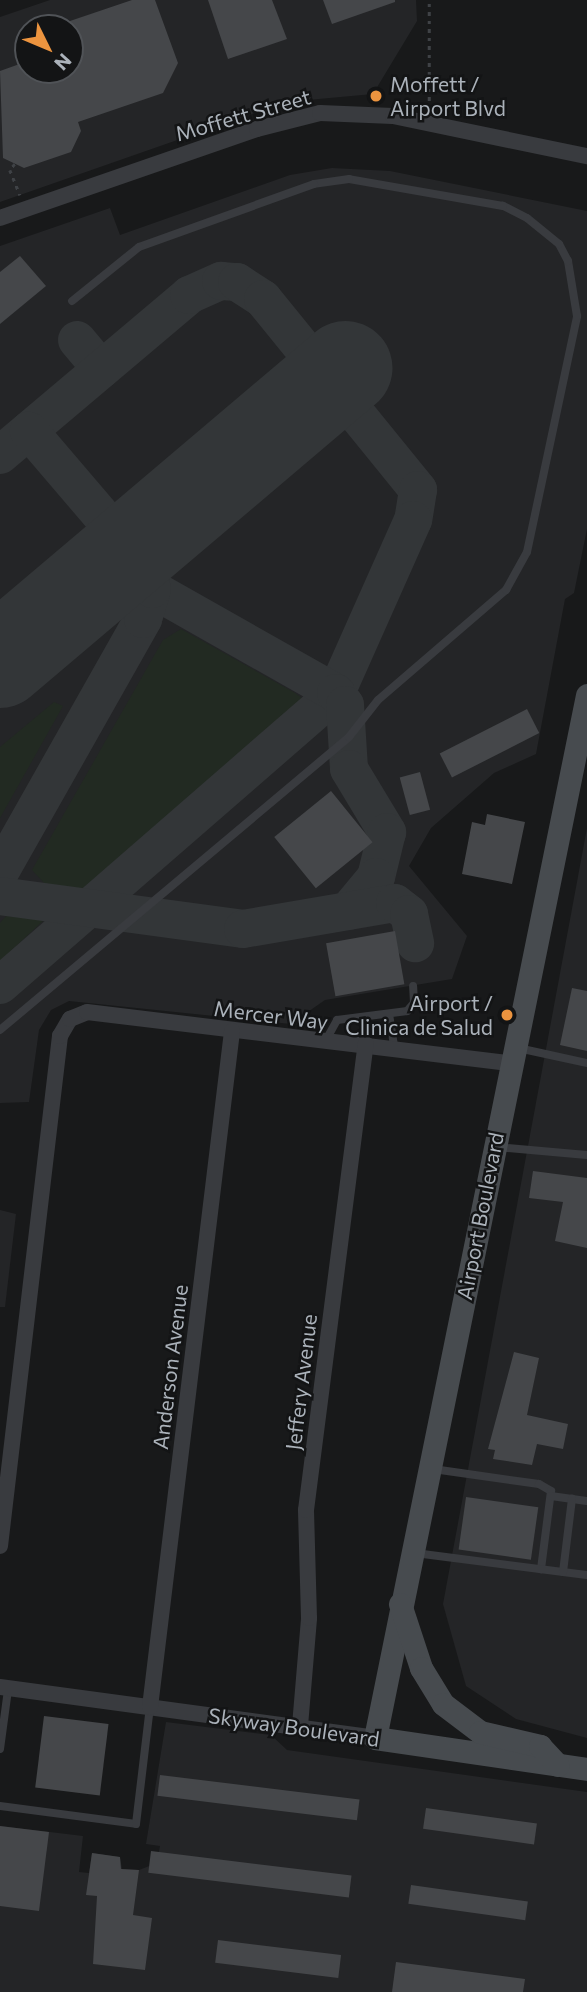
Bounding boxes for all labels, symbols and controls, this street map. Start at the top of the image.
north arrow [14,14,84,84]
text: N [50,49,77,75]
place label: Moffett / Airport Blvd [390,71,506,121]
street label: Moffett Street [172,84,314,146]
marker: Moffett / Airport Blvd [368,88,384,104]
place label: Airport / Clinica de Salud [345,990,493,1040]
street label: Mercer Way [212,995,330,1035]
marker: Airport / Clinica de Salud [499,1007,515,1023]
street label: Airport Boulevard [451,1130,509,1302]
street label: Anderson Avenue [147,1283,193,1451]
street label: Jeffery Avenue [280,1312,322,1452]
street label: Skyway Boulevard [207,1703,381,1751]

